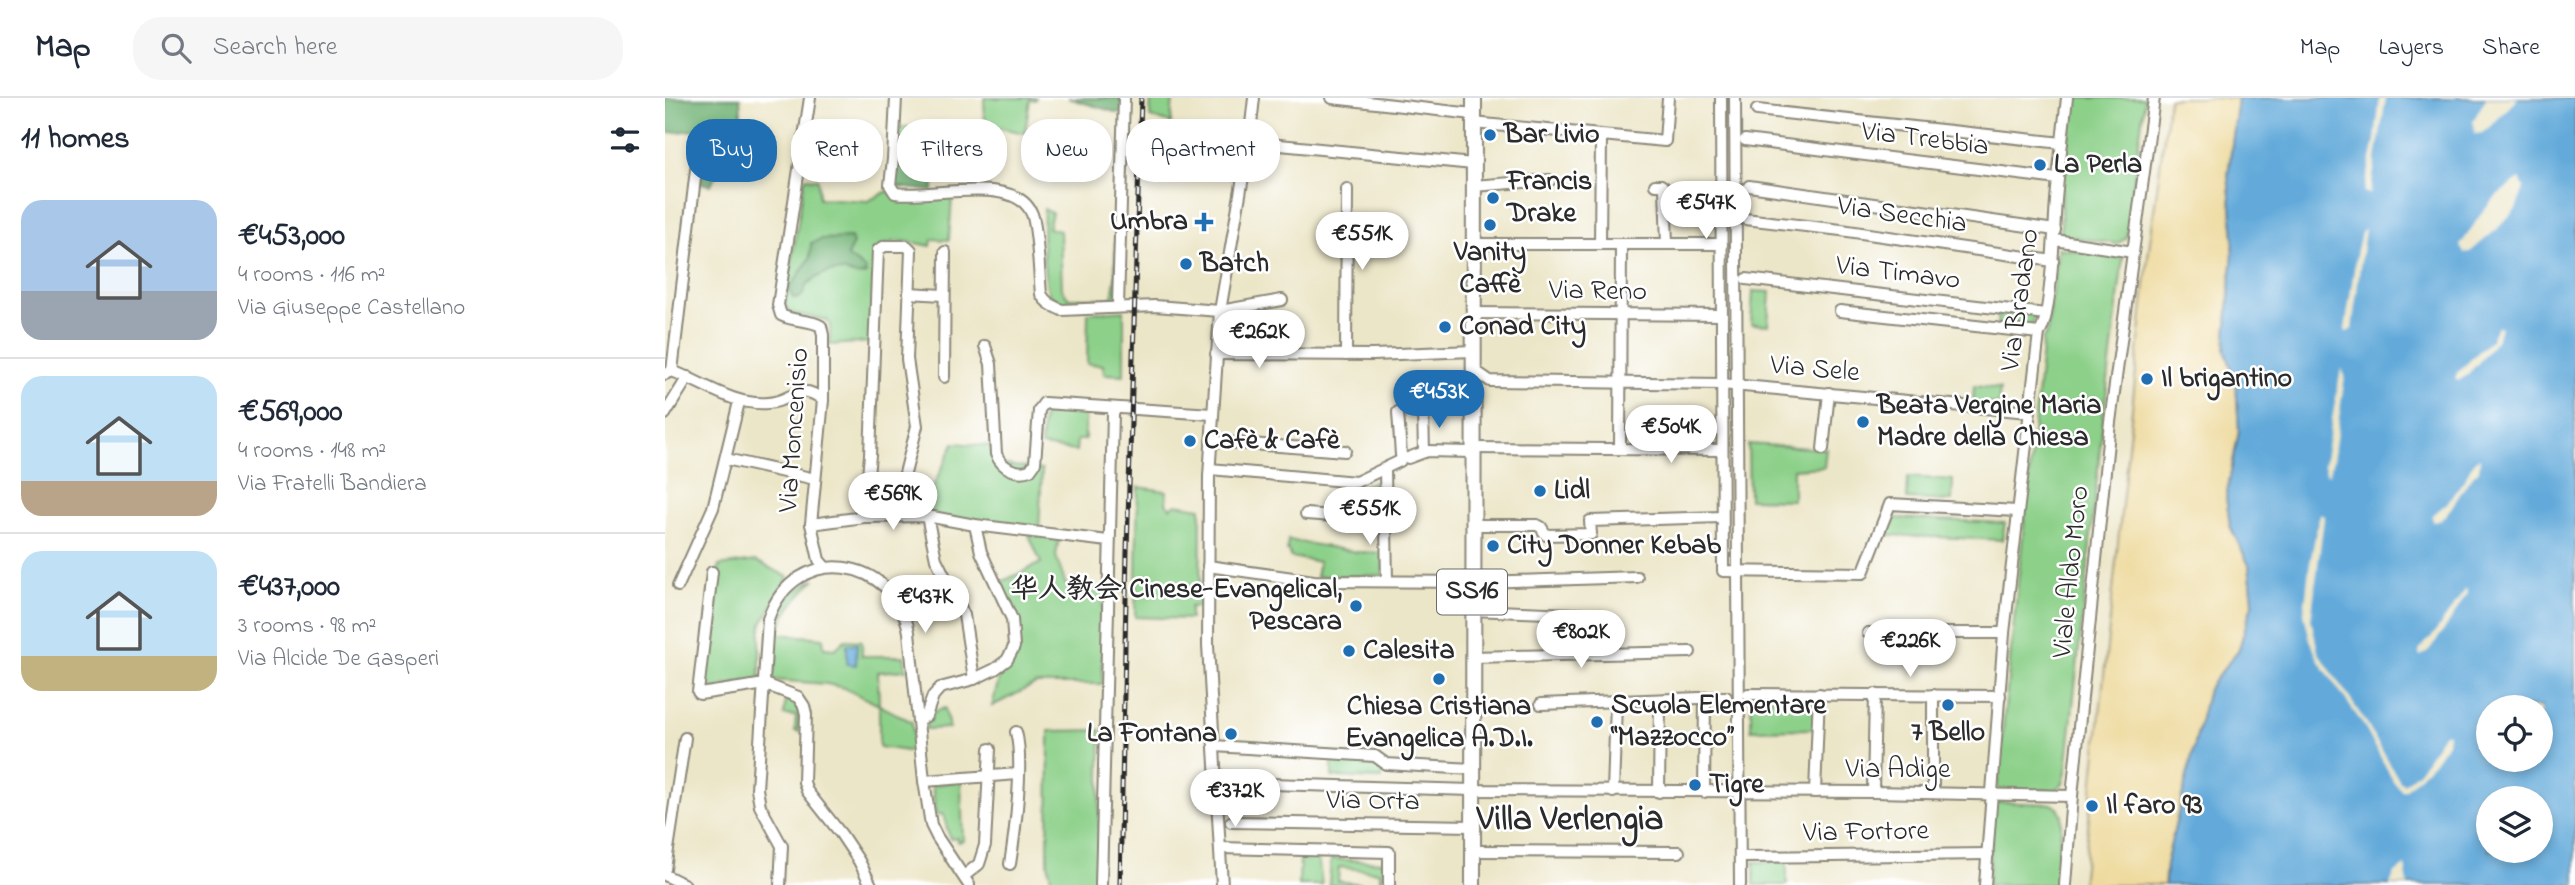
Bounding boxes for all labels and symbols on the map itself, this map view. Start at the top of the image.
street label: Via Trebbia [1858,112,1991,168]
place label: Bar Livio [1502,115,1599,156]
marker: Bar Livio [1482,127,1498,143]
place label: La Perla [2054,145,2142,186]
marker: La Perla [2032,157,2048,173]
place label: Francis Drake [1505,162,1592,235]
pin: €547K [1657,181,1755,241]
street label: Via Secchia [1834,186,1970,245]
marker: Francis Drake [1485,190,1501,206]
place label: Umbra [1110,202,1188,243]
marker: Umbra [1194,212,1214,232]
pin: €551K [1313,212,1411,272]
marker: Vanity Caffè [1482,217,1498,233]
street label: Via Bradano [1991,226,2051,375]
place label: Vanity Caffè [1453,233,1526,306]
place label: Batch [1198,244,1269,285]
street label: Via Timavo [1832,246,1963,302]
marker: Batch [1178,256,1194,272]
street label: Via Reno [1548,271,1647,313]
place label: Conad City [1459,307,1586,348]
pin: €262K [1210,310,1308,370]
marker: Conad City [1437,319,1453,335]
street label: Via Moncenisio [769,346,821,515]
street label: Via Sele [1768,346,1862,394]
place label: Il brigantino [2161,359,2292,401]
pin: €453K [1390,370,1488,430]
marker: Il brigantino [2139,371,2155,387]
place label: Beata Vergine Maria Madre della Chiesa [1875,386,2101,459]
pin: €504K [1622,406,1720,465]
marker: Beata Vergine Maria Madre della Chiesa [1855,414,1871,430]
place label: Cafè & Cafè [1204,421,1341,462]
marker: Cafè & Cafè [1182,433,1198,449]
place label: Lidl [1554,471,1590,512]
pin: €569K [844,472,942,532]
marker: Lidl [1532,483,1548,499]
street label: Viale Aldo Moro [2042,484,2101,661]
pin: €551K [1321,488,1419,547]
place label: City Donner Kebab [1507,526,1721,567]
marker: City Donner Kebab [1485,538,1501,554]
place label: 华人教会 Cinese-Evangelical, Pescara [1010,570,1342,643]
road number: SS16 [1437,570,1507,614]
pin: €437K [876,575,974,635]
marker: 华人教会 Cinese-Evangelical, Pescara [1348,598,1364,614]
pin: €802K [1532,610,1630,670]
pin: €226K [1861,620,1959,679]
place label: Calesita [1363,631,1455,672]
marker: Calesita [1341,643,1357,659]
marker: Chiesa Cristiana Evangelica A.D.I. [1431,671,1447,687]
place label: Scuola Elementare “Mazzocco” [1610,686,1827,759]
place label: Chiesa Cristiana Evangelica A.D.I. [1345,687,1533,761]
marker: 7 Bello [1940,697,1956,713]
place label: 7 Bello [1911,713,1985,754]
place label: La Fontana [1087,714,1217,755]
marker: Scuola Elementare “Mazzocco” [1589,714,1605,730]
marker: La Fontana [1223,726,1239,742]
street label: Via Adige [1845,750,1951,791]
place label: Tigre [1709,765,1765,807]
pin: €372K [1186,770,1284,829]
marker: Tigre [1687,777,1703,793]
street label: Via Orta [1325,781,1420,823]
place label: Il faro 93 [2106,786,2203,827]
district label: Villa Verlengia [1476,795,1663,847]
marker: Il faro 93 [2084,798,2100,814]
street label: Via Fortore [1802,811,1930,855]

